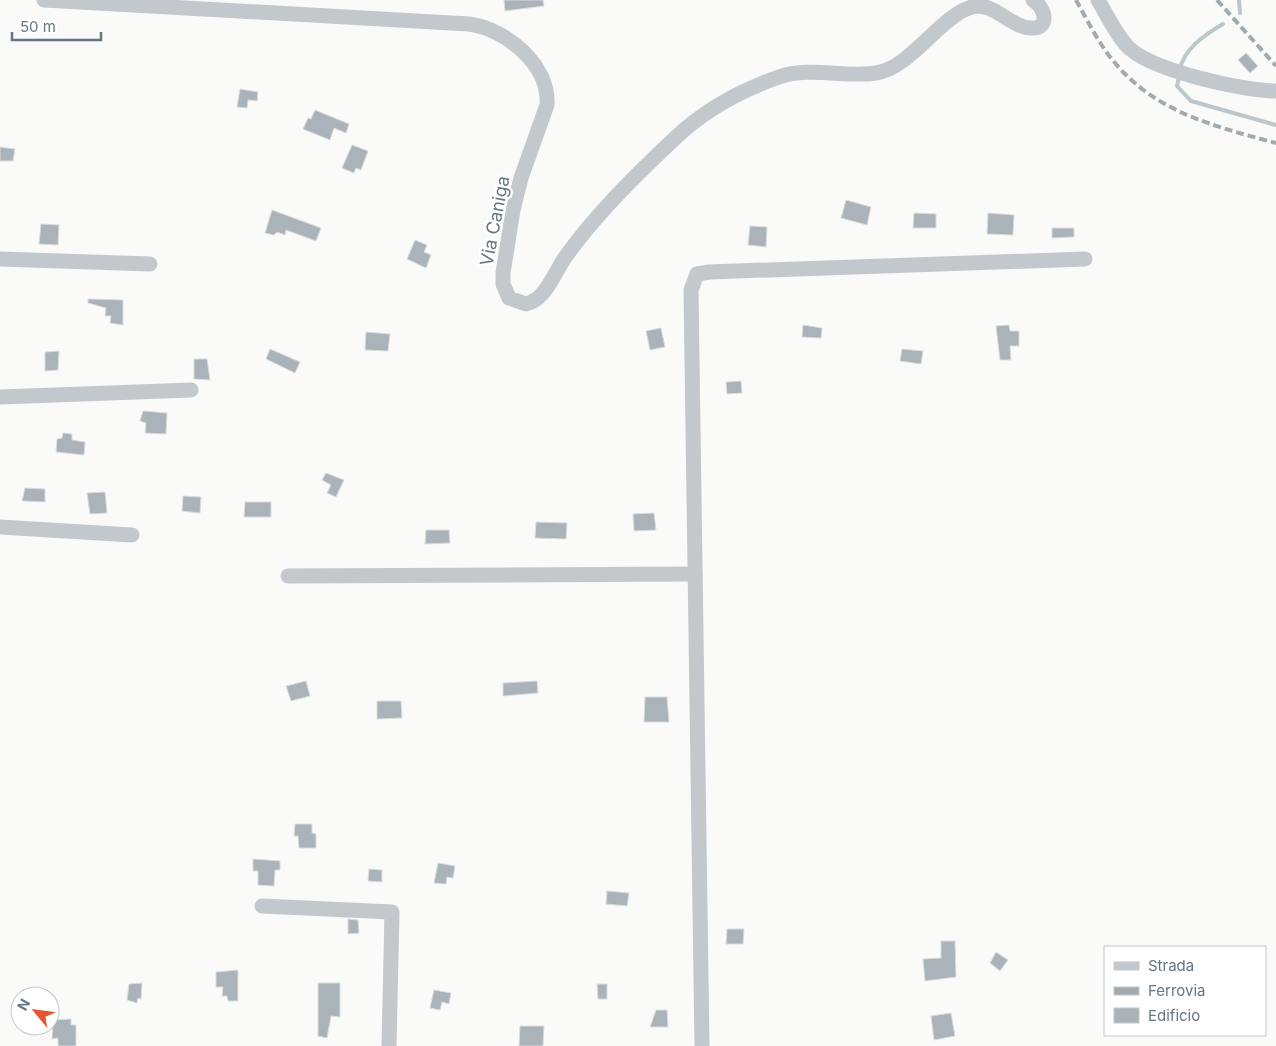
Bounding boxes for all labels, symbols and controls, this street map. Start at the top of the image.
scale bar [12,10,101,42]
text: 50 m [20,17,56,36]
street label: Via Caniga [475,174,514,268]
legend [1104,946,1266,1036]
text: Strada [1148,956,1194,975]
text: Ferrovia [1148,981,1205,1000]
north arrow [10,986,60,1036]
text: N [13,996,33,1013]
text: Edificio [1148,1006,1200,1025]

